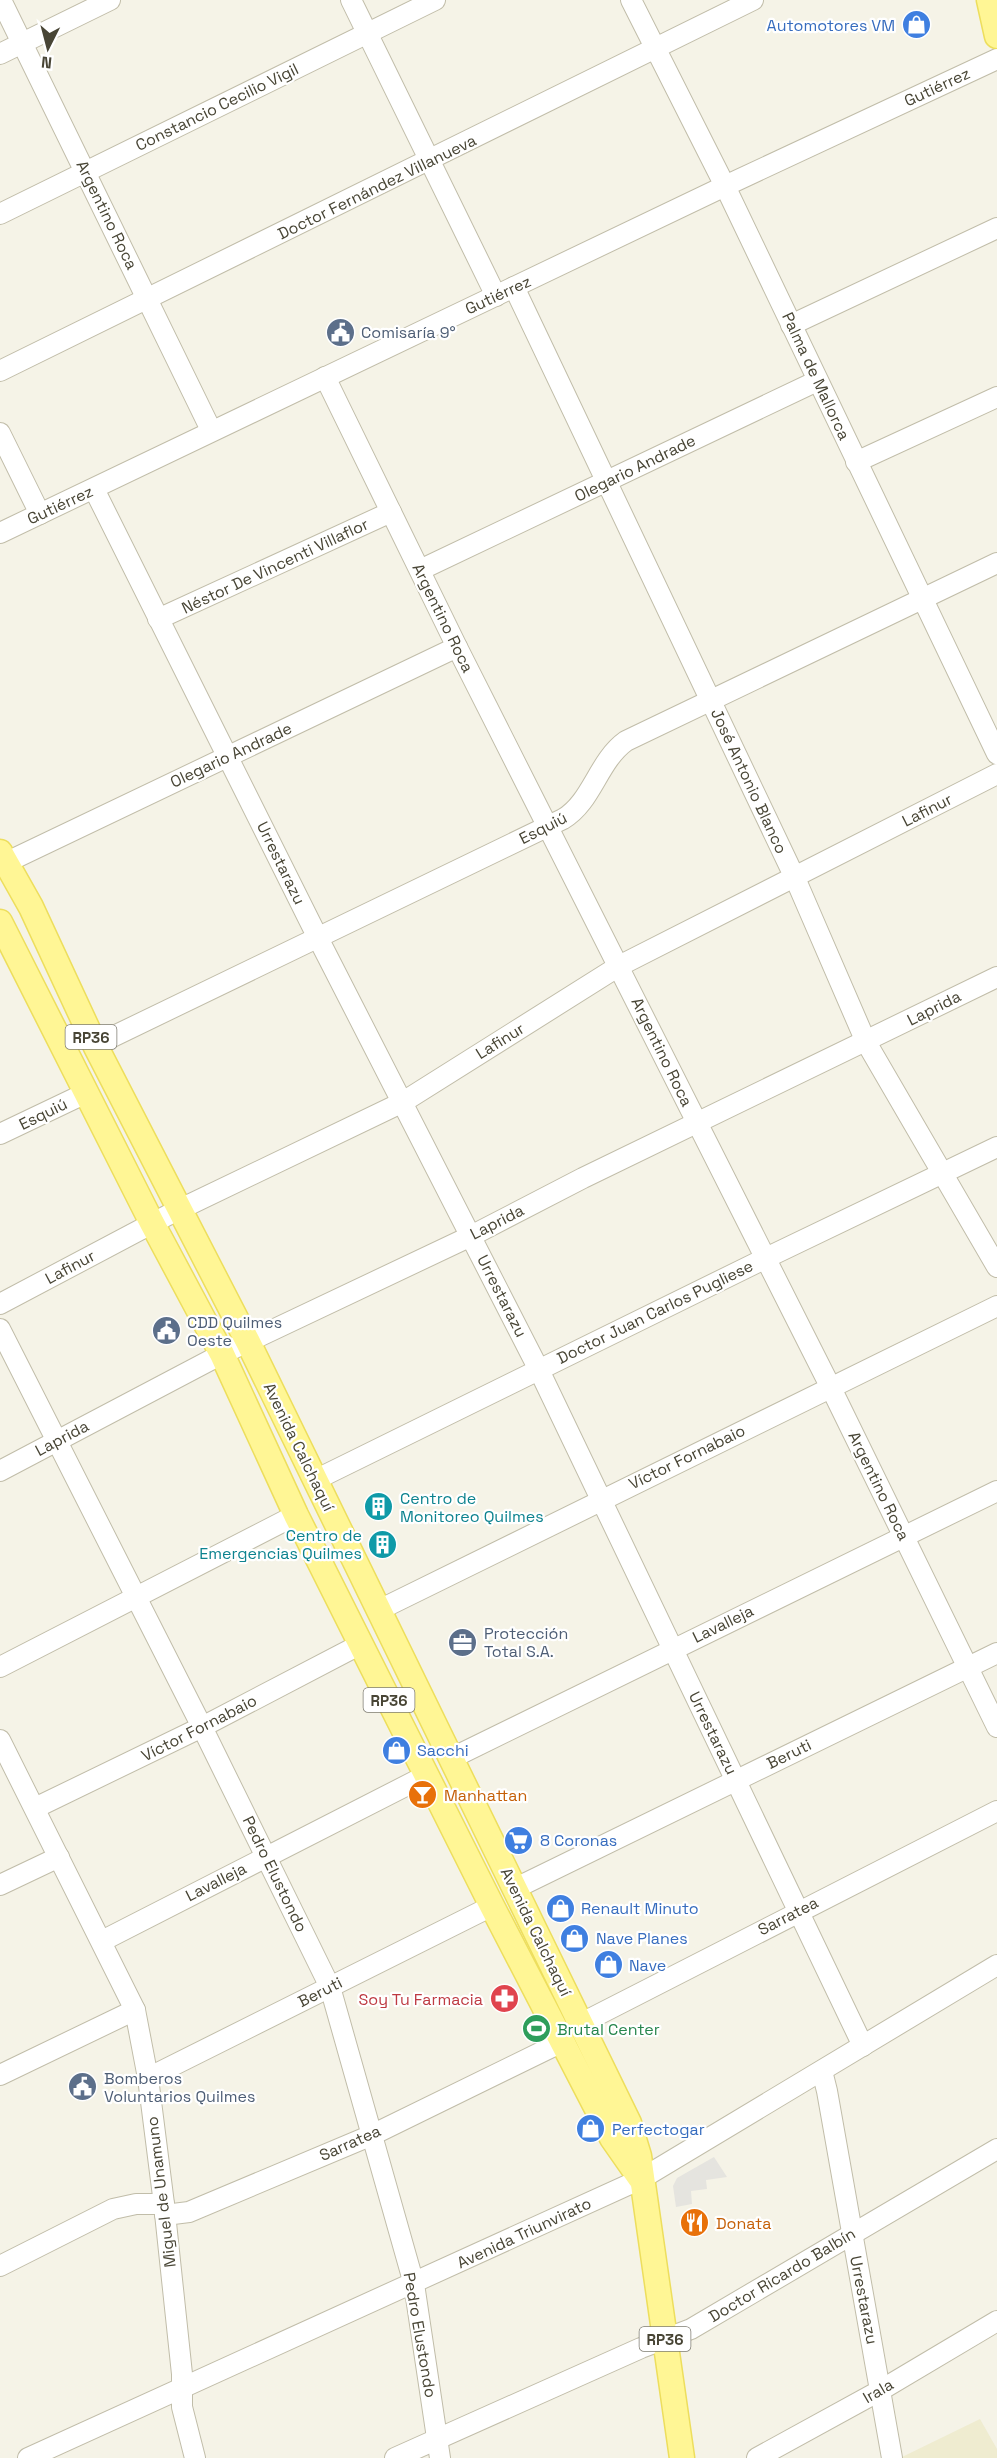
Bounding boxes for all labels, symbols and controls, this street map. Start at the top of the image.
shop icon: Automotores VM [900,9,932,41]
place label: Automotores VM [767,15,895,36]
north arrow [18,18,78,78]
text: N [40,51,53,73]
street label: Constancio Cecilio Vigil [132,58,302,156]
street label: Gutiérrez [901,63,973,111]
street label: Doctor Fernández Villanueva [274,130,480,244]
street label: Argentino Roca [71,157,143,273]
street label: Gutiérrez [462,271,534,319]
street label: Palma de Mallorca [777,309,855,443]
public building icon: Comisaría 9° [324,316,356,348]
place label: Comisaría 9° [361,322,456,343]
street label: Olegario Andrade [571,430,699,506]
street label: Gutiérrez [24,481,96,529]
street label: Néstor De Vincenti Villaflor [178,513,372,619]
street label: Argentino Roca [407,560,479,676]
street label: José Antonio Blanco [706,705,792,857]
street label: Olegario Andrade [167,718,295,792]
street label: Lafinur [898,788,956,832]
street label: Esquiú [515,807,571,849]
street label: Urrestarazu [252,818,310,908]
street label: Laprida [904,986,964,1030]
street label: Argentino Roca [626,994,698,1110]
street label: Lafinur [472,1018,528,1064]
road number: RP36 [66,1025,116,1049]
street label: Esquiú [15,1093,71,1135]
street label: Laprida [467,1200,527,1244]
street label: Lafinur [41,1245,99,1289]
street label: Urrestarazu [472,1251,532,1341]
street label: Doctor Juan Carlos Pugliese [553,1255,757,1369]
place label: CDD Quilmes Oeste [187,1312,282,1351]
public building icon: CDD Quilmes Oeste [150,1315,182,1347]
street label: Avenida Calchaquí [259,1379,339,1515]
street label: Laprida [32,1415,92,1461]
street label: Víctor Fornabaio [625,1420,749,1494]
street label: Argentino Roca [843,1428,915,1544]
place label: Centro de Monitoreo Quilmes [400,1488,544,1527]
building icon: Centro de Monitoreo Quilmes [363,1491,395,1523]
place label: Centro de Emergencias Quilmes [199,1525,362,1564]
building icon: Centro de Emergencias Quilmes [367,1528,399,1560]
street label: Lavalleja [689,1600,757,1648]
place label: Protección Total S.A. [484,1623,568,1662]
office icon: Protección Total S.A. [447,1626,479,1658]
road number: RP36 [364,1688,414,1712]
street label: Urrestarazu [684,1688,742,1778]
street label: Víctor Fornabaio [138,1690,260,1766]
shop icon: Sacchi [380,1734,412,1766]
street label: Beruti [763,1734,815,1774]
place label: Sacchi [417,1740,469,1761]
bar icon: Manhattan [407,1779,439,1811]
place label: Manhattan [444,1785,527,1806]
street label: Pedro Elustondo [238,1812,312,1936]
supermarket icon: 8 Coronas [503,1824,535,1856]
place label: 8 Coronas [540,1830,617,1851]
street label: Lavalleja [182,1858,250,1906]
street label: Avenida Calchaquí [496,1864,576,2000]
shop icon: Renault Minuto [544,1892,576,1924]
street label: Sarratea [754,1892,822,1940]
place label: Renault Minuto [581,1898,699,1919]
shop icon: Nave Planes [559,1922,591,1954]
place label: Nave Planes [596,1928,688,1949]
shop icon: Nave [592,1949,624,1981]
place label: Nave [629,1955,666,1976]
street label: Beruti [294,1972,346,2012]
pharmacy icon: Soy Tu Farmacia [488,1983,520,2015]
place label: Soy Tu Farmacia [359,1989,483,2010]
sports icon: Brutal Center [520,2013,552,2045]
place label: Brutal Center [557,2019,660,2040]
place label: Bomberos Voluntarios Quilmes [104,2068,255,2107]
public building icon: Bomberos Voluntarios Quilmes [67,2071,99,2103]
shop icon: Perfectogar [575,2113,607,2145]
street label: Miguel de Unamuno [141,2115,181,2269]
place label: Perfectogar [612,2119,705,2140]
street label: Sarratea [316,2120,384,2166]
street label: Avenida Triunvirato [453,2193,595,2273]
restaurant icon: Donata [679,2207,711,2239]
place label: Donata [716,2213,772,2234]
street label: Doctor Ricardo Balbín [705,2223,859,2327]
street label: Urrestarazu [845,2254,883,2346]
street label: Pedro Elustondo [399,2271,441,2399]
road number: RP36 [640,2327,690,2351]
street label: Irala [859,2374,897,2408]

